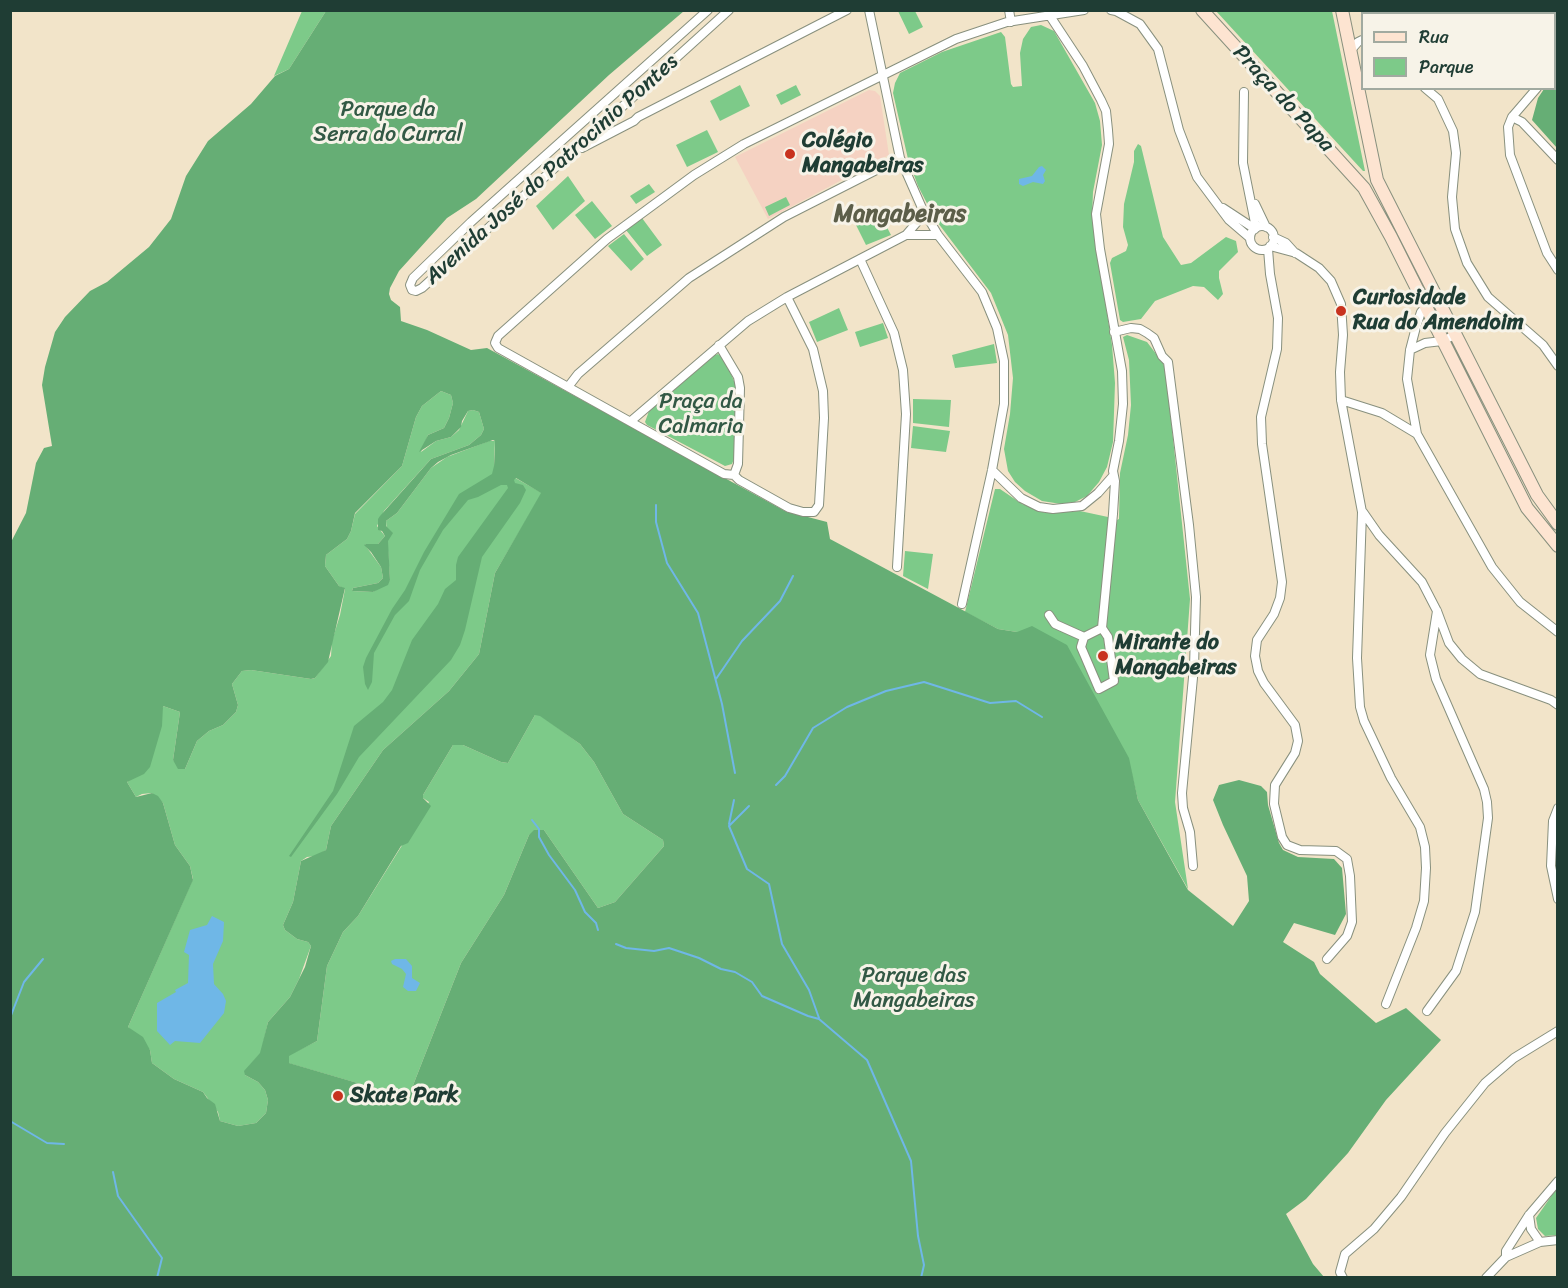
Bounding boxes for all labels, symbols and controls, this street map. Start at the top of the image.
legend [1361,12,1556,90]
text: Rua [1419,21,1449,53]
street label: Praça do Papa [1227,40,1339,158]
street label: Avenida José do Patrocínio Pontes [420,49,684,291]
text: Parque [1419,51,1473,83]
park label: Parque da Serra do Curral [313,97,463,148]
place label: Colégio Mangabeiras [802,128,924,180]
marker: Colégio Mangabeiras [783,147,797,161]
district label: Mangabeiras [834,201,966,229]
place label: Curiosidade Rua do Amendoim [1353,285,1524,336]
marker: Curiosidade Rua do Amendoim [1334,304,1348,318]
park label: Praça da Calmaria [658,389,744,440]
place label: Mirante do Mangabeiras [1115,630,1237,682]
marker: Mirante do Mangabeiras [1096,649,1110,663]
park label: Parque das Mangabeiras [853,963,975,1014]
place label: Skate Park [350,1083,458,1109]
marker: Skate Park [331,1089,345,1103]

